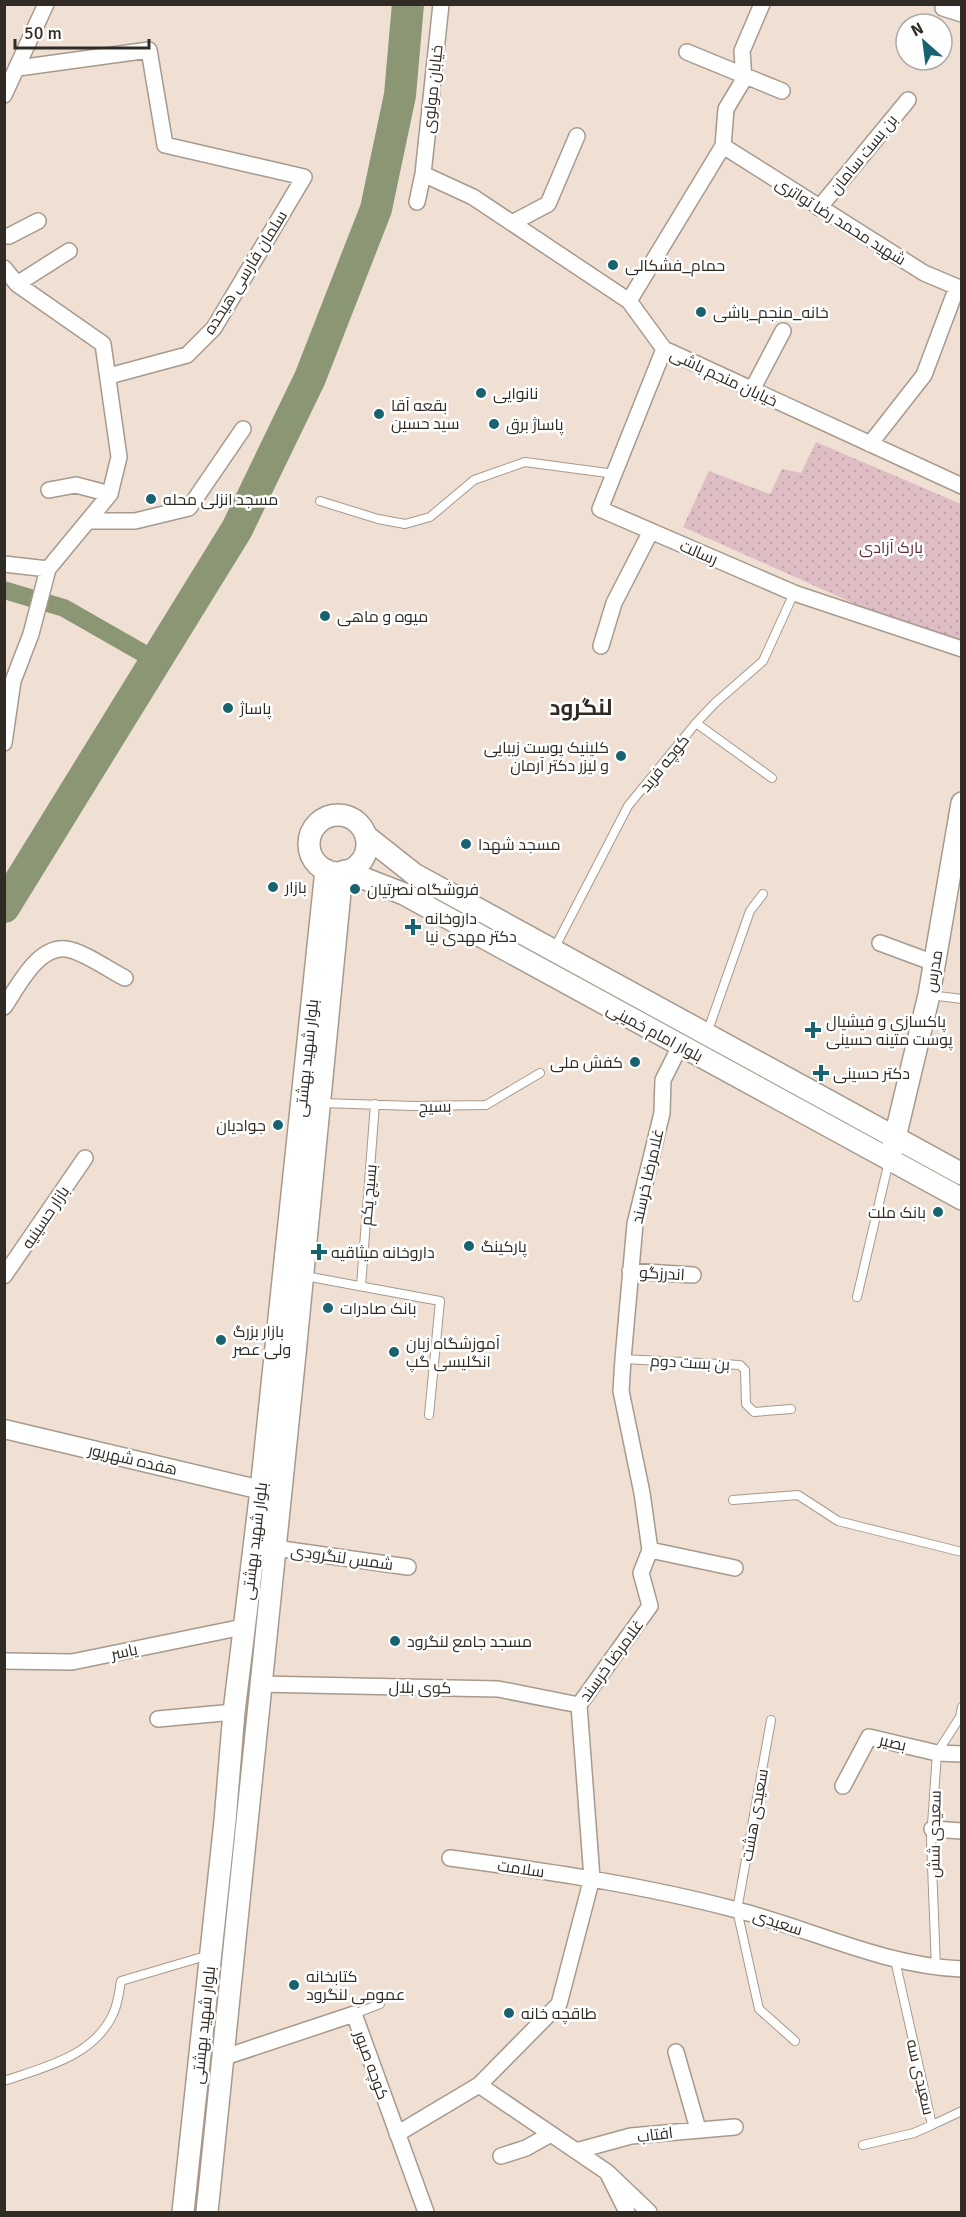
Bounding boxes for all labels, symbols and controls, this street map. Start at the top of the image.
scale bar [15,12,148,50]
north arrow [894,12,954,72]
text: N [908,18,927,41]
text: 50 m [24,22,62,44]
street label: خیابان مولوی [418,44,448,134]
street label: بن بست سامان [825,111,902,199]
street label: شهید محمد رضا تواتری [771,174,909,270]
street label: سلمان فارسی هیحده [200,207,292,338]
place label: حمام_فشکالی [625,256,725,277]
marker: حمام_فشکالی [606,258,620,272]
place label: خانه_منجم_باشی [713,303,829,324]
marker: خانه_منجم_باشی [694,305,708,319]
street label: خیابان منجم باشی [666,344,781,412]
place label: نانوایی [493,384,538,404]
marker: نانوایی [474,386,488,400]
place label: بقعه آقا سید حسین [391,396,460,434]
marker: بقعه آقا سید حسین [372,407,386,421]
place label: پاساژ برق [506,415,564,436]
marker: پاساژ برق [487,417,501,431]
place label: مسجد انزلی محله [163,490,278,510]
marker: مسجد انزلی محله [144,492,158,506]
street label: رسالت [676,536,721,570]
park label: پارک آزادی [859,538,924,559]
place label: میوه و ماهی [337,607,428,627]
marker: میوه و ماهی [318,609,332,623]
district label: لنگرود [550,694,613,721]
place label: پاساژ [239,699,272,720]
marker: پاساژ [221,701,235,715]
street label: کوچه فرید [636,731,695,797]
place label: کلینیک پوست زیبایی و لیزر دکتر آرمان [484,738,609,776]
marker: کلینیک پوست زیبایی و لیزر دکتر آرمان [614,749,628,763]
place label: مسجد شهدا [478,835,560,855]
marker: مسجد شهدا [459,837,473,851]
place label: بازار [284,878,307,898]
marker: بازار [266,880,280,894]
place label: فروشگاه نصرتیان [367,880,479,900]
marker: فروشگاه نصرتیان [348,882,362,896]
place label: داروخانه دکتر مهدی نیا [425,909,517,947]
marker: داروخانه دکتر مهدی نیا [406,920,420,934]
street label: مدرس [920,949,948,994]
street label: بلوار شهید بهشتی [291,998,323,1118]
street label: بلوار امام خمینی [602,999,706,1068]
place label: پاکسازی و فیشیال پوست متینه حسینی [826,1012,953,1051]
marker: پاکسازی و فیشیال پوست متینه حسینی [804,1021,822,1039]
place label: کفش ملی [550,1053,623,1073]
marker: کفش ملی [628,1055,642,1069]
place label: دکتر حسینی [833,1064,910,1084]
marker: دکتر حسینی [814,1066,828,1080]
street label: بسیج [418,1097,452,1118]
place label: جوادیان [216,1116,266,1136]
marker: جوادیان [271,1118,285,1132]
street label: غلامرضا خرسند [627,1127,669,1226]
street label: بسیج یکم [356,1164,383,1227]
street label: بازار حسینیه [18,1182,74,1253]
place label: بانک ملت [868,1203,926,1223]
marker: بانک ملت [931,1205,945,1219]
place label: پارکینگ [481,1237,527,1258]
marker: پارکینگ [462,1239,476,1253]
place label: داروخانه میثاقیه [331,1243,435,1263]
marker: داروخانه میثاقیه [312,1245,326,1259]
street label: اندرزگو [639,1263,685,1285]
place label: بانک صادرات [340,1299,417,1319]
marker: بانک صادرات [321,1301,335,1315]
place label: بازار بزرگ ولی عصر [232,1322,291,1360]
marker: بازار بزرگ ولی عصر [214,1333,228,1347]
place label: آموزشگاه زبان انگلیسی گپ [406,1334,501,1373]
marker: آموزشگاه زبان انگلیسی گپ [387,1345,401,1359]
street label: بن بست دوم [649,1351,730,1376]
street label: هفده شهریور [85,1440,179,1480]
street label: بلوار شهید بهشتی [238,1481,272,1601]
street label: شمس لنگرودی [289,1541,395,1575]
street label: غلامرضا خرسند [575,1616,648,1706]
place label: مسجد جامع لنگرود [407,1632,532,1653]
marker: مسجد جامع لنگرود [388,1634,402,1648]
street label: یاسر [108,1639,140,1665]
street label: کوی بلال [388,1677,452,1699]
street label: بصیر [876,1730,908,1756]
street label: سعیدی هشت [737,1767,773,1863]
street label: سعیدی شش [924,1790,946,1878]
street label: سلامت [496,1856,546,1882]
street label: سعیدی [750,1906,805,1940]
street label: بلوار شهید بهشتی [188,1965,220,2085]
place label: کتابخانه عمومی لنگرود [306,1967,405,2005]
marker: کتابخانه عمومی لنگرود [287,1978,301,1992]
place label: طاقچه خانه [521,2004,597,2025]
marker: طاقچه خانه [502,2006,516,2020]
street label: کوچه صبور [348,2027,393,2103]
street label: سعیدی سه [902,2037,938,2117]
street label: افتاب [636,2123,674,2147]

